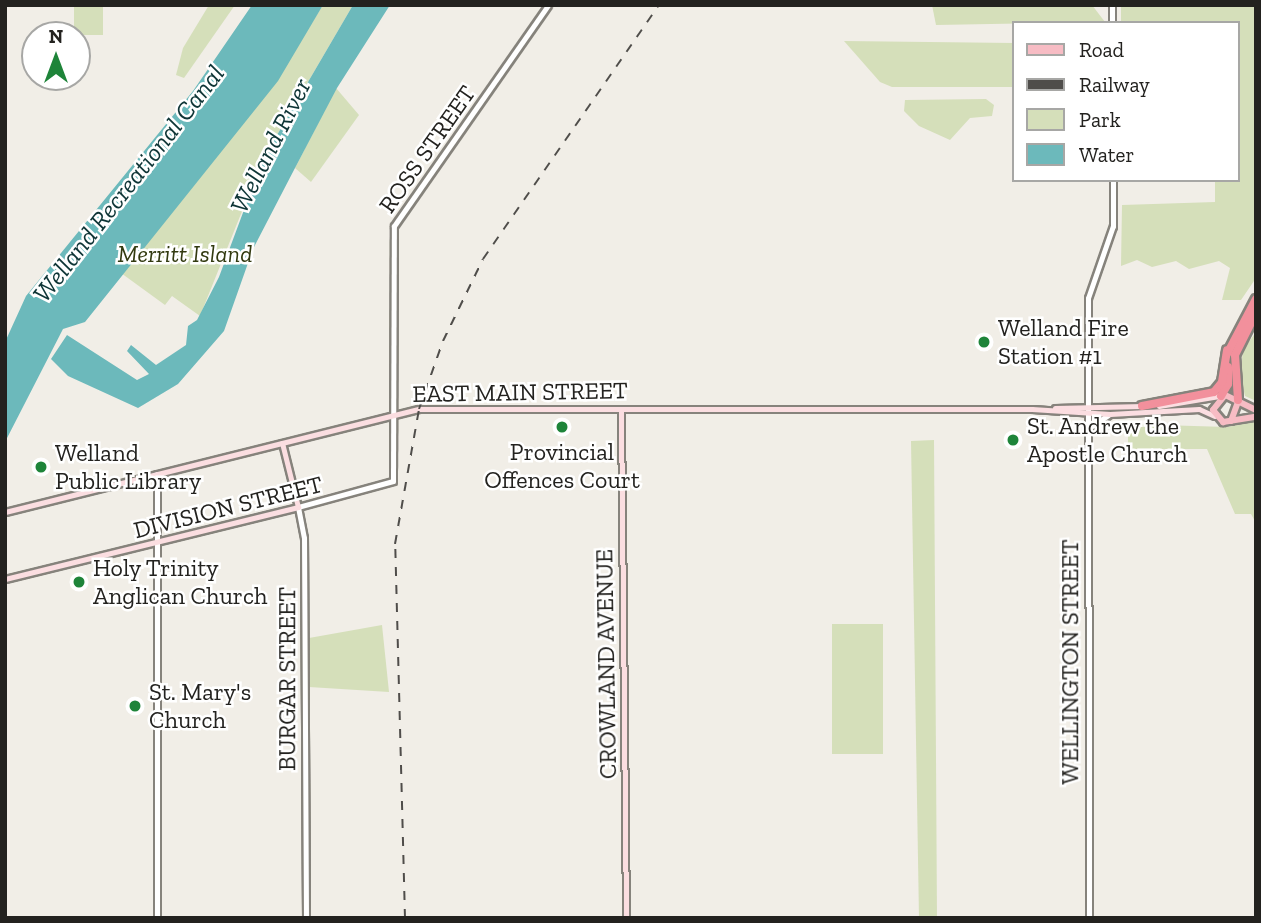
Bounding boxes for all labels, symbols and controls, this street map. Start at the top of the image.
north arrow [21,21,91,91]
legend [1012,21,1240,182]
text: N [49,25,63,48]
text: Road [1079,37,1124,62]
water label: Welland Recreational Canal [27,59,231,309]
text: Railway [1079,72,1150,97]
water label: Welland River [224,74,318,218]
street label: ROSS STREET [373,80,481,218]
text: Park [1079,107,1121,132]
text: Water [1079,142,1134,167]
park label: Merritt Island [118,240,252,268]
place label: Welland Fire Station #1 [998,314,1129,370]
marker: Welland Fire Station #1 [976,334,992,350]
street label: EAST MAIN STREET [412,376,628,408]
place label: St. Andrew the Apostle Church [1027,412,1187,468]
marker: Provincial Offences Court [554,419,570,435]
marker: St. Andrew the Apostle Church [1005,432,1021,448]
place label: Provincial Offences Court [484,438,640,494]
place label: Welland Public Library [55,439,201,495]
marker: Welland Public Library [33,459,49,475]
street label: DIVISION STREET [130,470,326,544]
street label: WELLINGTON STREET [1056,539,1084,785]
street label: CROWLAND AVENUE [590,548,622,780]
place label: Holy Trinity Anglican Church [93,554,267,610]
marker: Holy Trinity Anglican Church [71,574,87,590]
street label: BURGAR STREET [273,587,301,771]
place label: St. Mary's Church [149,678,251,734]
marker: St. Mary's Church [127,698,143,714]

